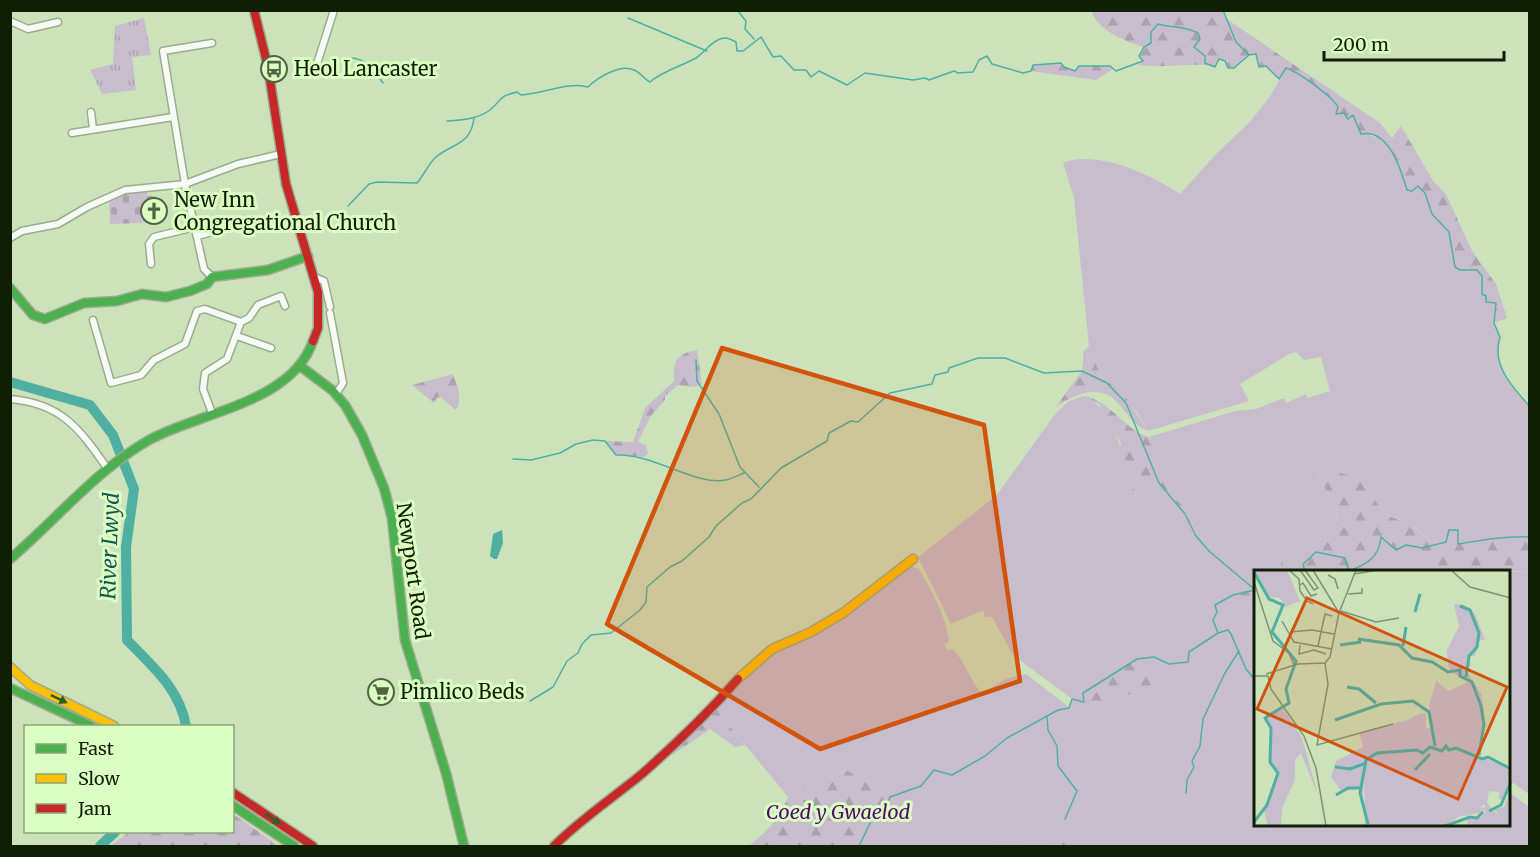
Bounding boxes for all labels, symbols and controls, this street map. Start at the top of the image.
scale bar [1324,24,1504,62]
text: 200 m [1333,33,1389,56]
bus stop icon: Heol Lancaster [259,54,289,84]
place label: Heol Lancaster [294,56,437,81]
place label: New Inn Congregational Church [174,187,396,235]
church icon: New Inn Congregational Church [139,196,169,226]
water label: River Lwyd [94,492,125,600]
street label: Newport Road [392,501,435,641]
inset map [1254,570,1510,827]
supermarket icon: Pimlico Beds [366,677,396,707]
place label: Pimlico Beds [400,679,525,704]
one-way arrow [50,695,67,704]
legend [24,725,234,833]
text: Fast [78,737,114,760]
text: Slow [78,767,121,790]
text: Jam [77,797,112,820]
park label: Coed y Gwaelod [766,799,911,824]
one-way arrow [265,813,281,824]

